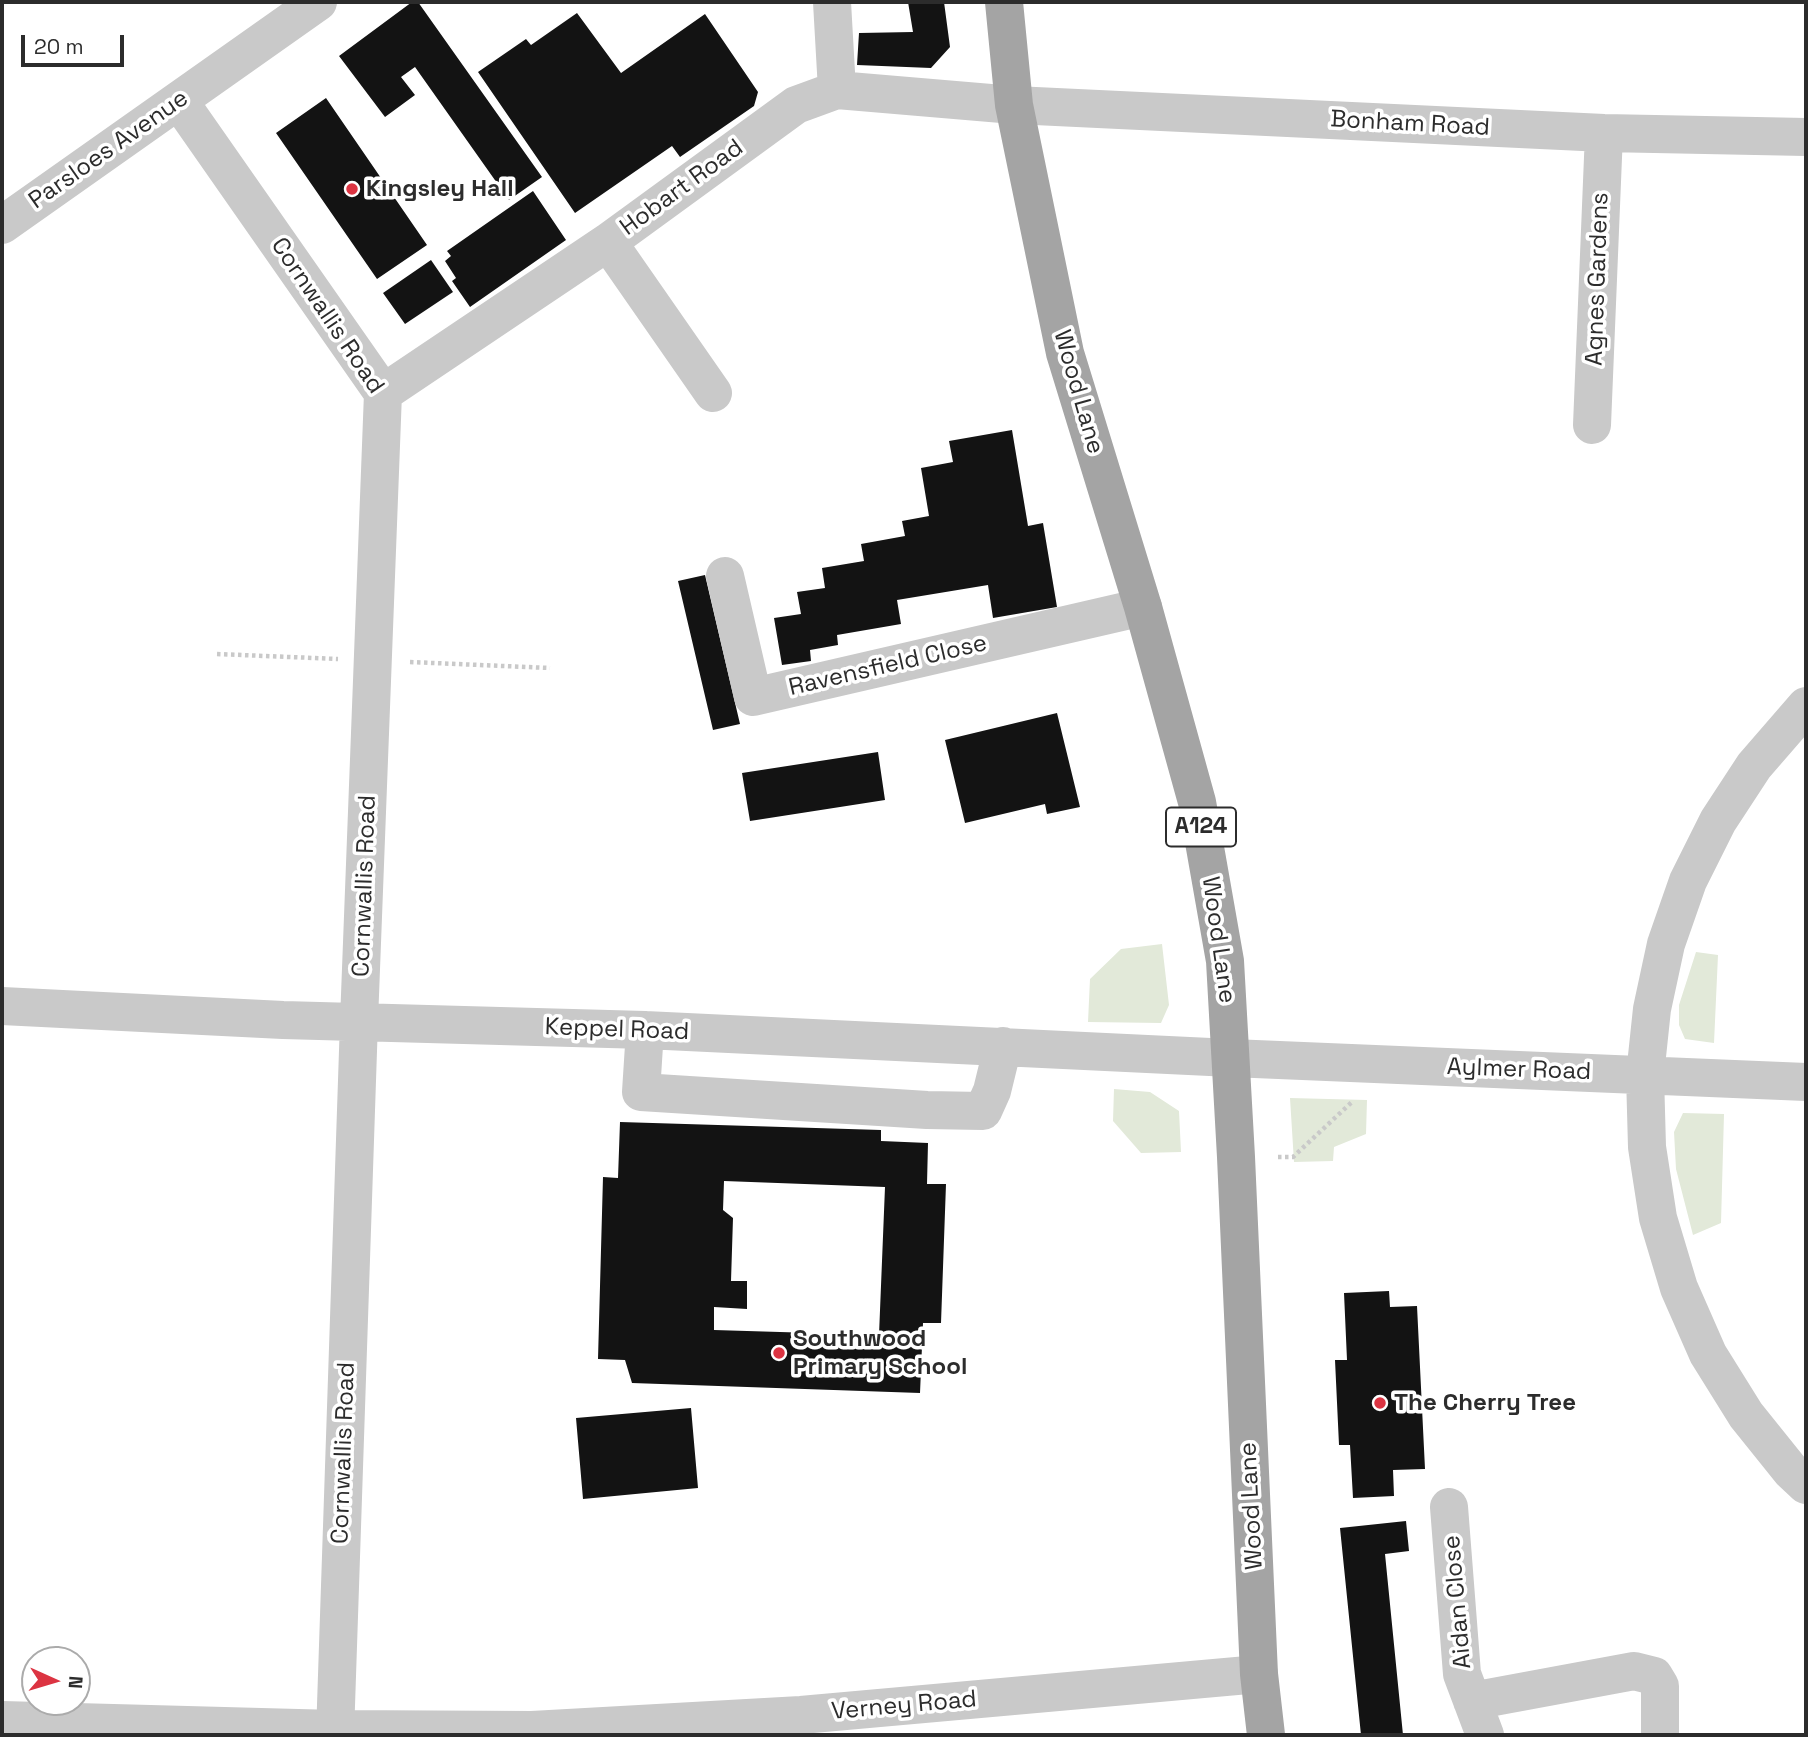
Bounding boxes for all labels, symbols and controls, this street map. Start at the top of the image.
scale bar [24,21,128,65]
text: 20 m [34,33,84,60]
street label: Parsloes Avenue [24,84,194,216]
street label: Bonham Road [1330,105,1490,143]
street label: Hobart Road [615,134,749,242]
place label: Kingsley Hall [366,175,514,203]
marker: Kingsley Hall [344,181,360,197]
street label: Agnes Gardens [1581,192,1615,366]
street label: Cornwallis Road [264,232,390,400]
street label: Wood Lane [1047,327,1109,457]
street label: Ravensfield Close [786,629,990,703]
street label: Cornwallis Road [347,795,383,977]
road number: A124 [1166,807,1236,846]
street label: Wood Lane [1195,875,1241,1005]
street label: Keppel Road [544,1013,690,1047]
street label: Aylmer Road [1446,1053,1592,1087]
place label: Southwood Primary School [793,1325,967,1381]
marker: Southwood Primary School [771,1345,787,1361]
street label: Cornwallis Road [326,1362,362,1544]
place label: The Cherry Tree [1394,1389,1576,1417]
marker: The Cherry Tree [1372,1395,1388,1411]
street label: Wood Lane [1234,1441,1270,1571]
street label: Aidan Close [1438,1534,1478,1670]
north arrow [21,1646,91,1716]
text: N [63,1675,88,1690]
street label: Verney Road [830,1685,978,1727]

